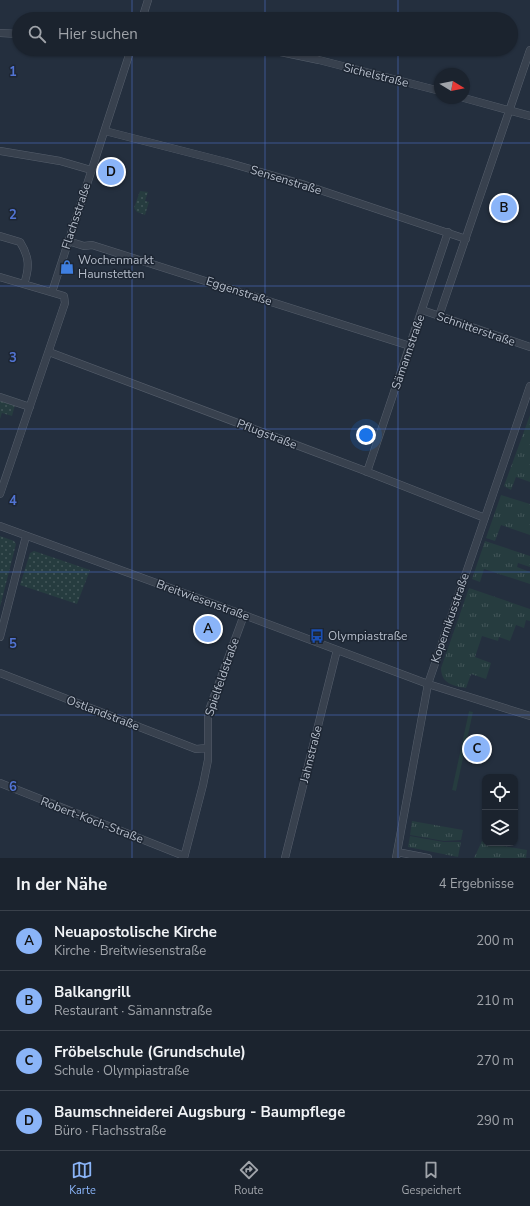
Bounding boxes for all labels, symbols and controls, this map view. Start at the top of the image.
search box [12,12,518,56]
icon: search [26,23,48,45]
text: Hier suchen [58,24,138,44]
street label: Sichelstraße [342,59,410,91]
text: 1 [9,63,17,81]
north arrow [434,68,470,104]
pin: D [98,157,124,187]
street label: Sensenstraße [248,162,324,198]
street label: Flachsstraße [58,181,94,251]
pin: B [491,193,517,223]
text: 2 [9,206,17,224]
place label: Wochenmarkt Haunstetten [78,252,155,282]
shop icon: Wochenmarkt Haunstetten [59,259,75,275]
street label: Eggenstraße [204,273,274,309]
street label: Schnitterstraße [434,308,518,350]
street label: Sämannstraße [388,312,428,392]
text: 3 [9,349,17,367]
street label: Pflugstraße [235,415,299,453]
your location [356,425,376,445]
text: 4 [9,492,17,510]
street label: Kopernikusstraße [427,571,473,665]
street label: Breitwiesenstraße [154,576,252,624]
pin: A [195,614,221,644]
bus stop icon: Olympiastraße [309,628,325,644]
place label: Olympiastraße [328,628,407,644]
text: 5 [9,635,17,653]
street label: Spielfeldstraße [201,636,243,718]
street label: Ostlandstraße [64,692,142,734]
street label: Jahnstraße [296,724,326,785]
pin: C [464,734,490,764]
map controls [482,774,518,846]
button: locate [482,774,518,810]
text: 6 [9,778,17,796]
street label: Robert-Koch-Straße [38,793,146,847]
button: layers [482,810,518,846]
text: In der Nähe [16,873,107,896]
text: 4 Ergebnisse [439,875,514,893]
text: Neuapostolische Kirche [54,922,217,942]
text: A [24,932,34,950]
text: 200 m [476,932,514,950]
text: Kirche · Breitwiesenstraße [54,942,206,960]
text: Balkangrill [54,982,131,1002]
text: B [25,992,33,1010]
text: 210 m [476,992,514,1010]
text: Restaurant · Sämannstraße [54,1002,212,1020]
text: Fröbelschule (Grundschule) [54,1042,246,1062]
text: C [25,1052,33,1070]
text: 270 m [476,1052,514,1070]
text: Schule · Olympiastraße [54,1062,189,1080]
text: Baumschneiderei Augsburg - Baumpflege [54,1102,345,1122]
text: D [24,1112,34,1130]
text: 290 m [476,1112,514,1130]
text: Büro · Flachsstraße [54,1122,166,1140]
tab: Karte [69,1159,96,1198]
tab: Route [234,1159,263,1198]
tab: Gespeichert [402,1159,461,1198]

